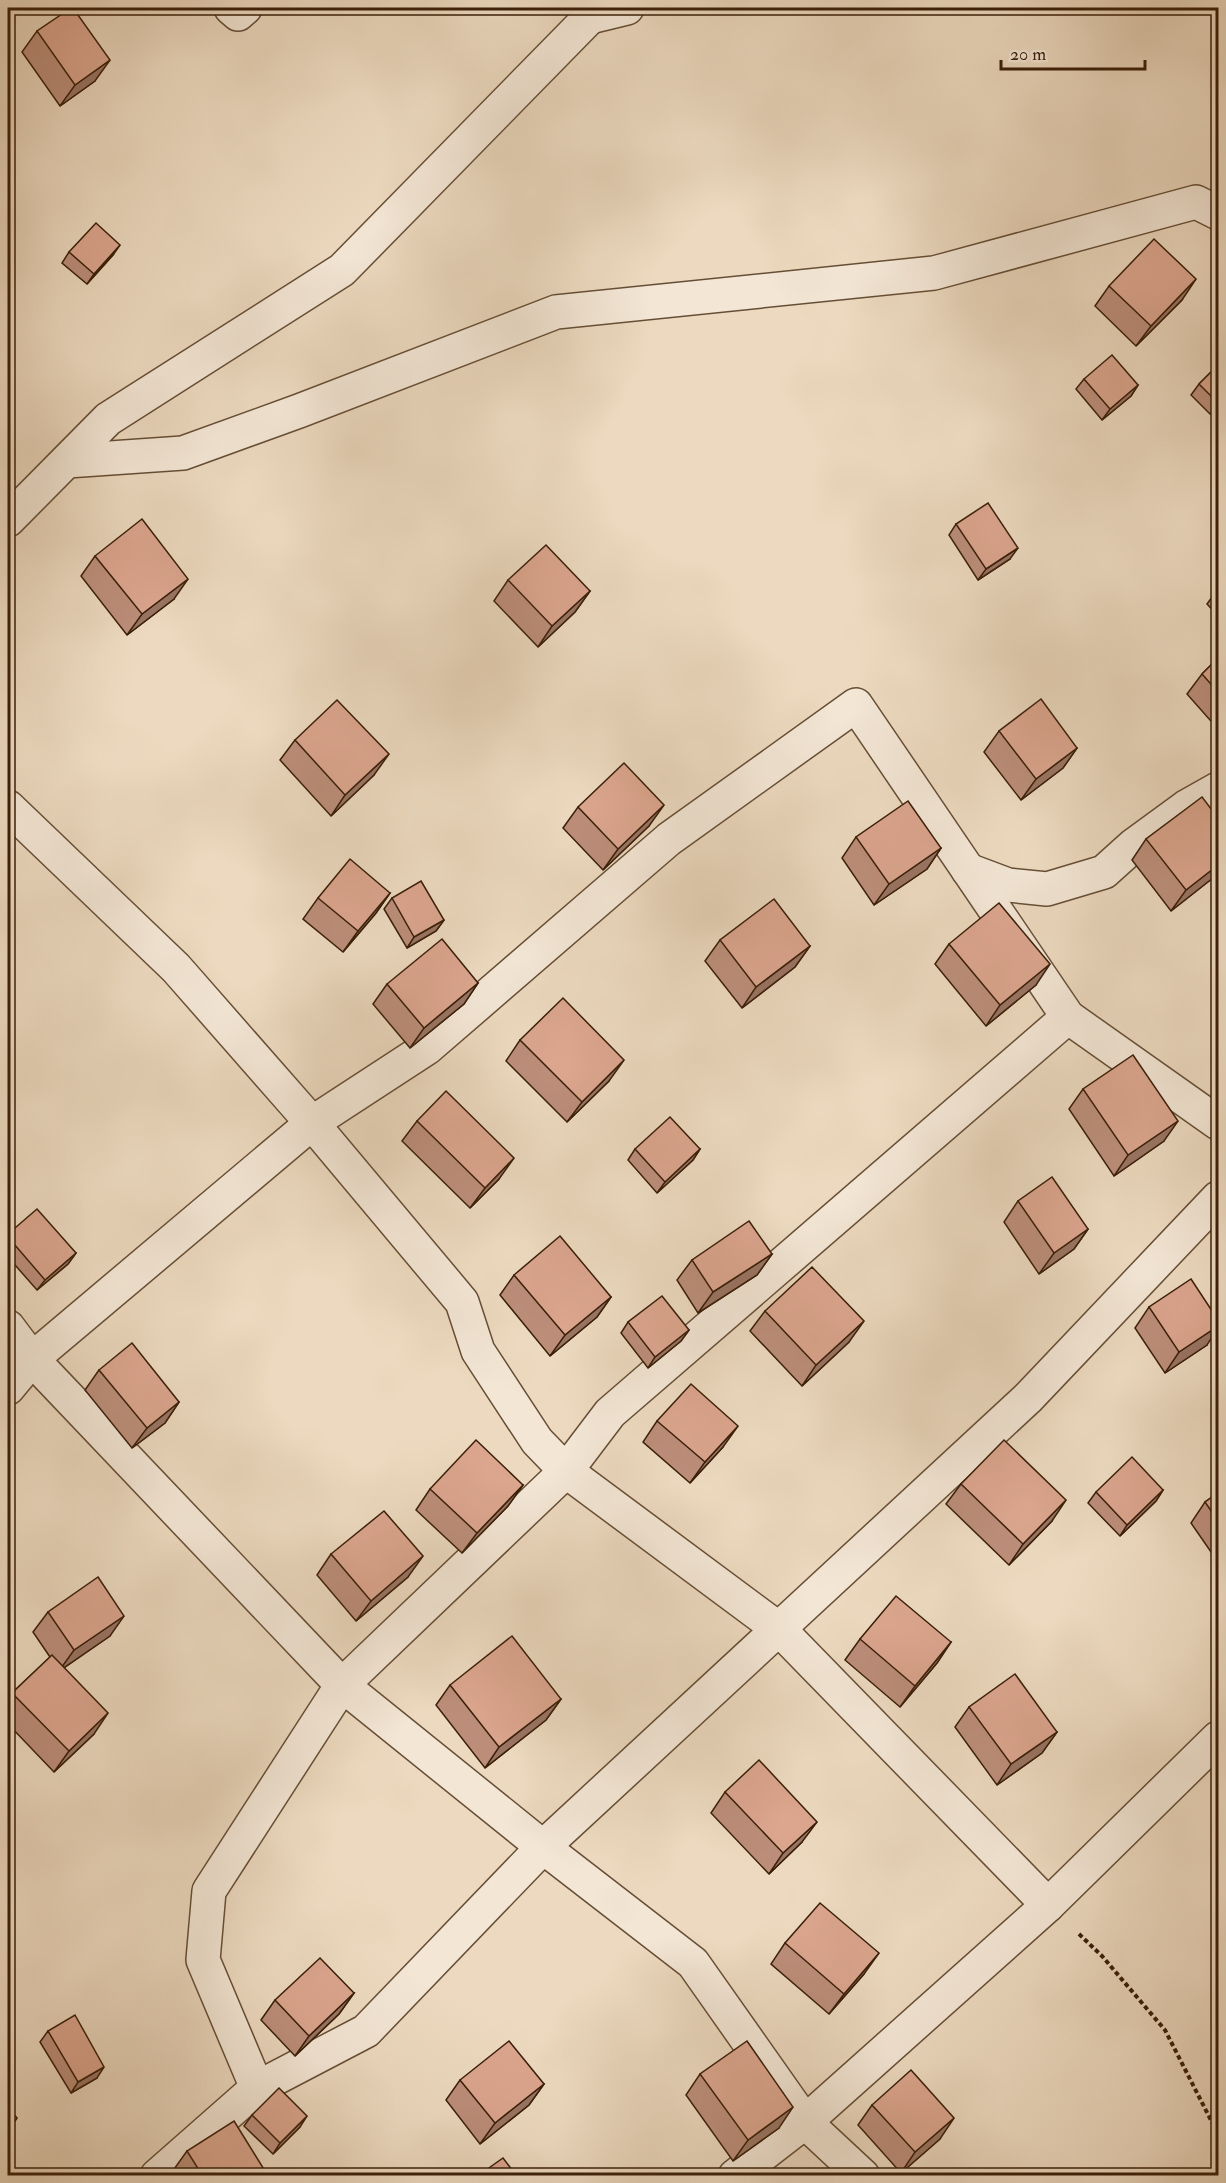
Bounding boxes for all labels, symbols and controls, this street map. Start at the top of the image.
scale bar [1001,33,1145,71]
text: 20 m [1010,43,1046,66]

